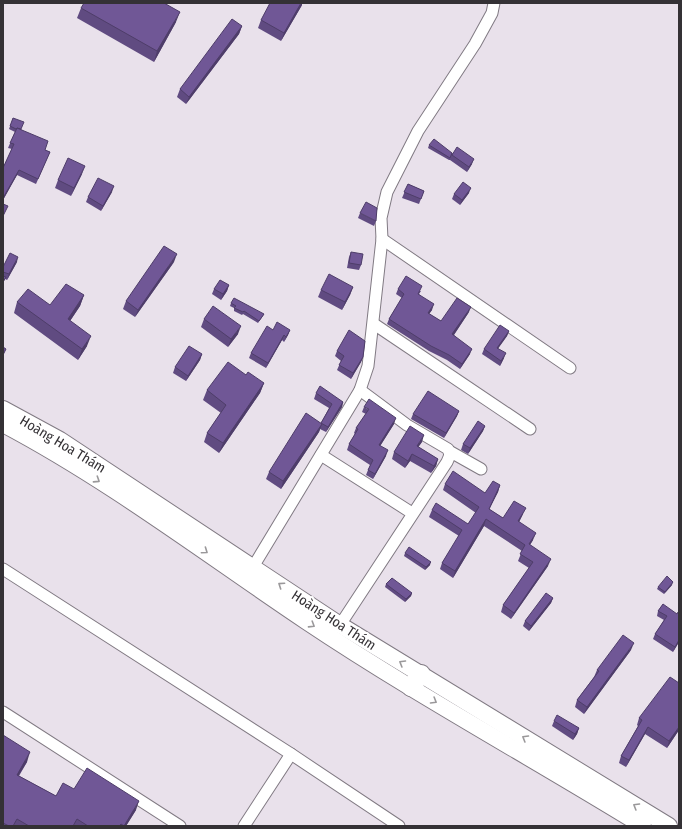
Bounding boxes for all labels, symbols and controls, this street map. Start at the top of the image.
street label: Hoàng Hoa Thám [17,412,109,477]
one-way arrow [92,475,99,482]
one-way arrow [201,546,208,554]
one-way arrow [278,583,285,590]
street label: Hoàng Hoa Thám [288,587,379,654]
one-way arrow [308,620,315,628]
one-way arrow [399,660,406,668]
one-way arrow [430,696,437,703]
one-way arrow [522,735,529,743]
one-way arrow [633,803,640,810]

